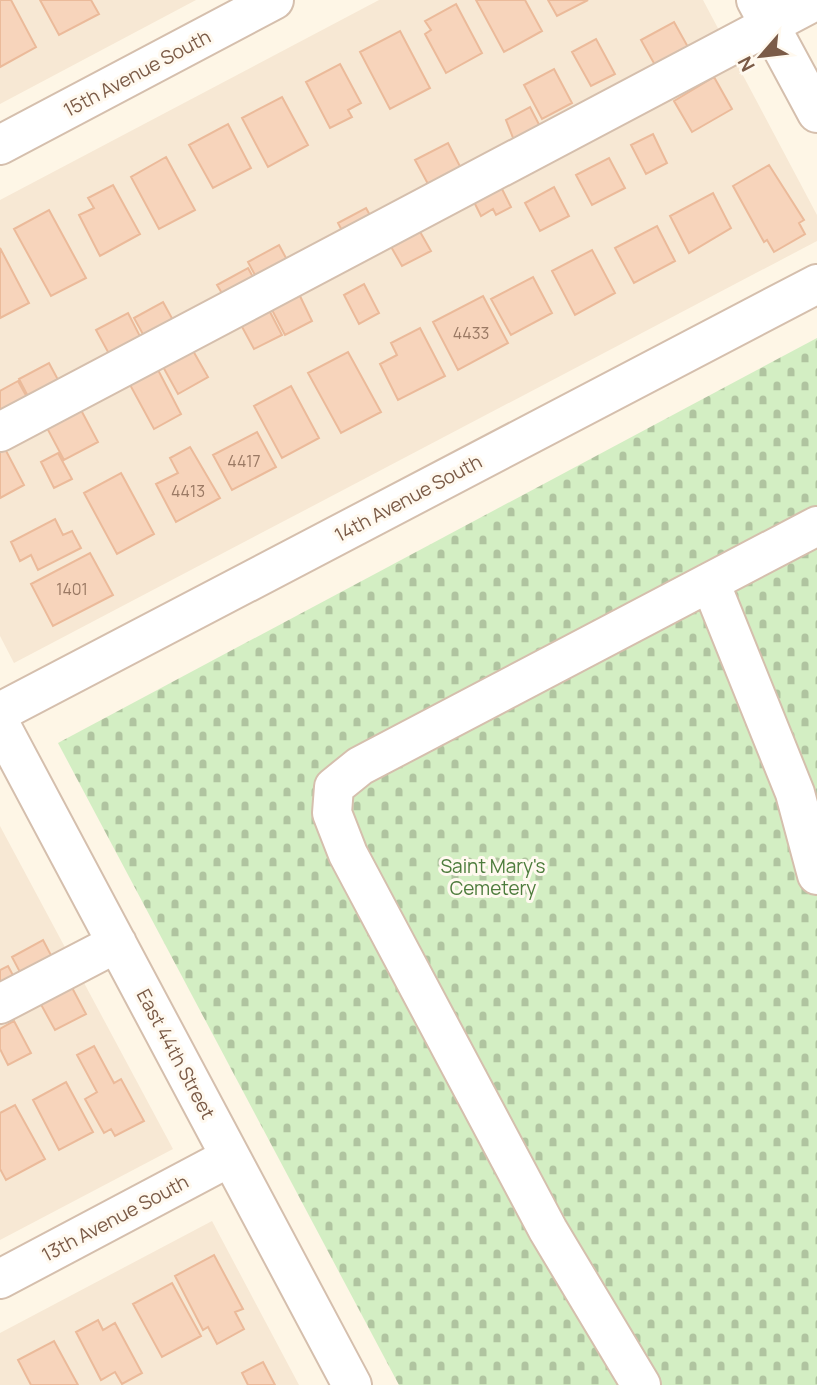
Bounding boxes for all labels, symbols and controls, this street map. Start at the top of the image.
north arrow [726,21,796,91]
street label: 15th Avenue South [59,23,215,123]
text: N [731,52,761,76]
house number: 4433 [453,322,489,344]
street label: 14th Avenue South [330,448,486,548]
house number: 4417 [227,450,261,472]
house number: 4413 [171,480,205,502]
house number: 1401 [56,578,88,600]
park label: Saint Mary's Cemetery [440,853,546,901]
street label: East 44th Street [131,984,221,1124]
street label: 13th Avenue South [37,1168,193,1268]

